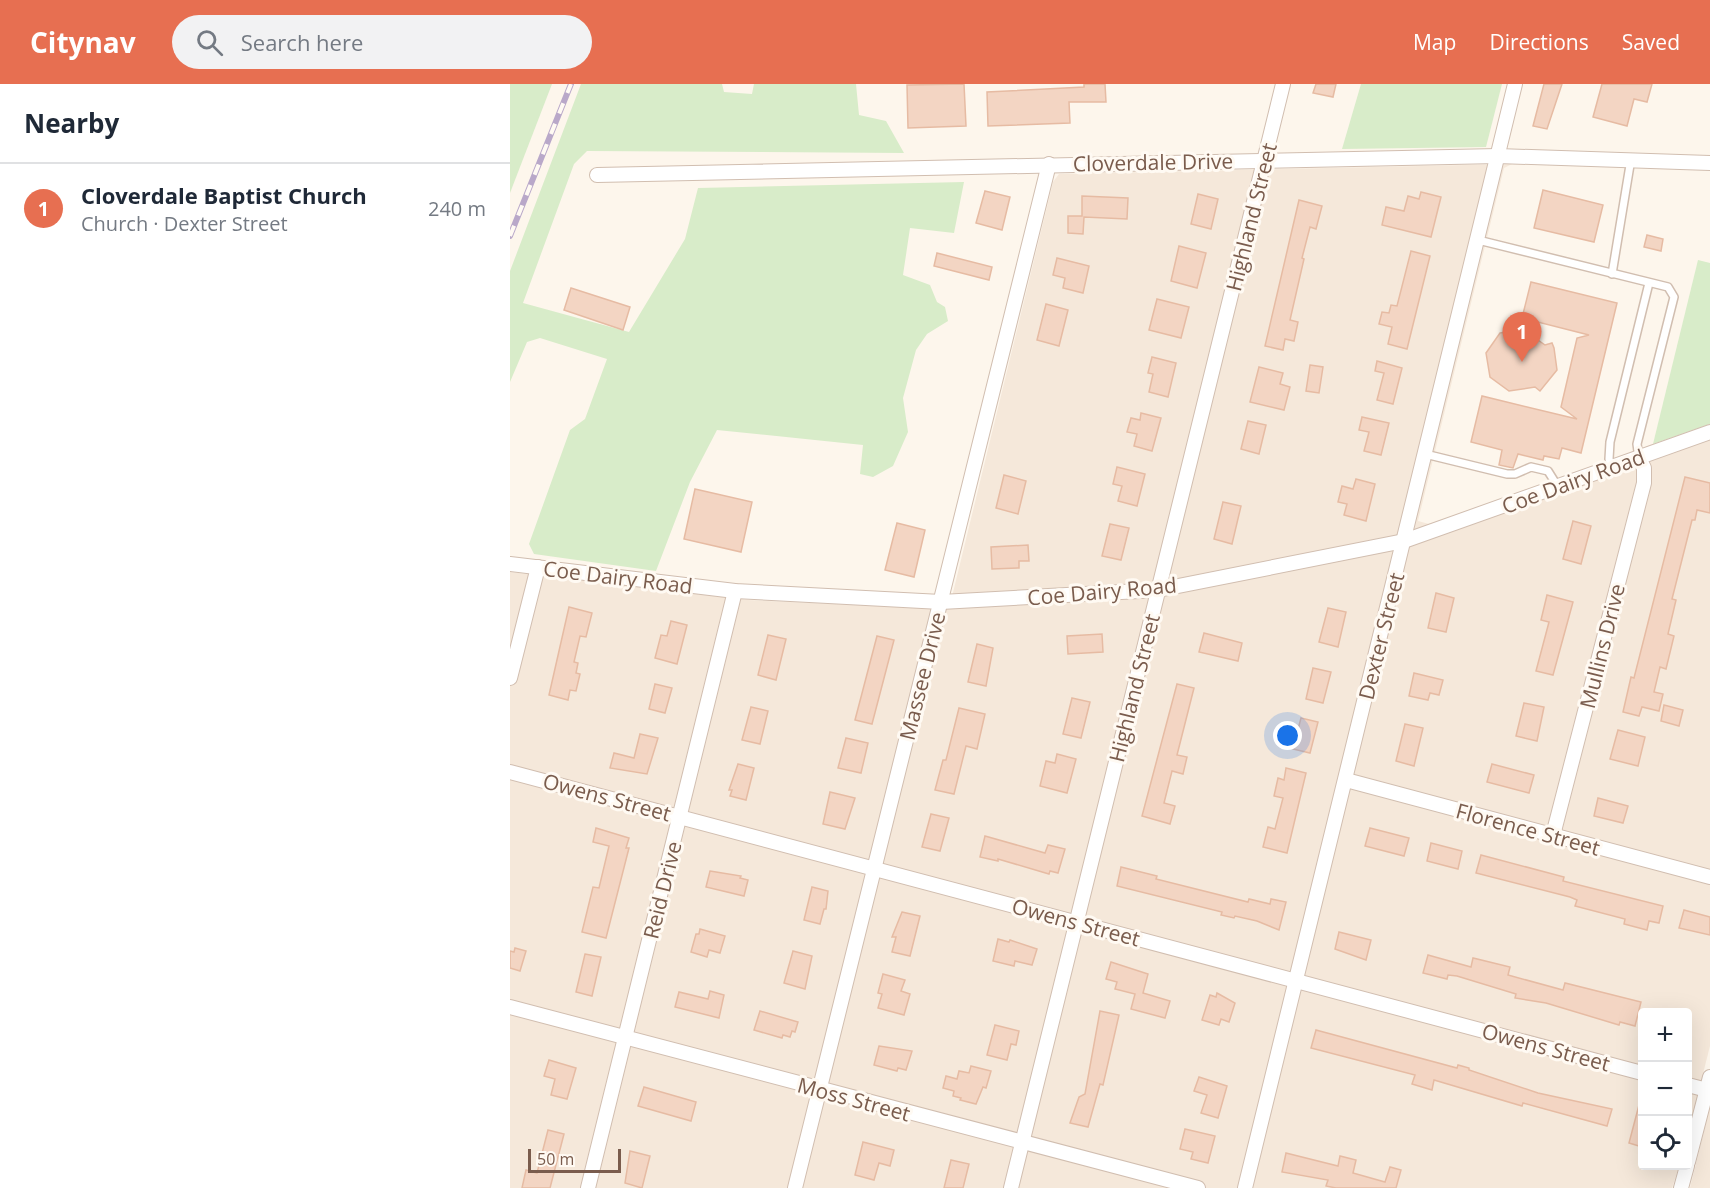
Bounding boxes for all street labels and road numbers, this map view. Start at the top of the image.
street label: Highland Street [1219,140,1283,294]
street label: Cloverdale Drive [1073,147,1233,177]
street label: Coe Dairy Road [1498,442,1648,520]
street label: Coe Dairy Road [542,554,694,600]
street label: Dexter Street [1352,570,1410,702]
street label: Coe Dairy Road [1026,571,1178,611]
street label: Mullins Drive [1573,581,1631,711]
street label: Massee Drive [893,609,951,743]
street label: Highland Street [1102,611,1166,765]
street label: Owens Street [540,766,674,828]
street label: Florence Street [1453,796,1603,862]
street label: Reid Drive [636,838,688,942]
street label: Owens Street [1009,891,1143,953]
street label: Owens Street [1479,1016,1613,1078]
street label: Moss Street [795,1071,913,1127]

